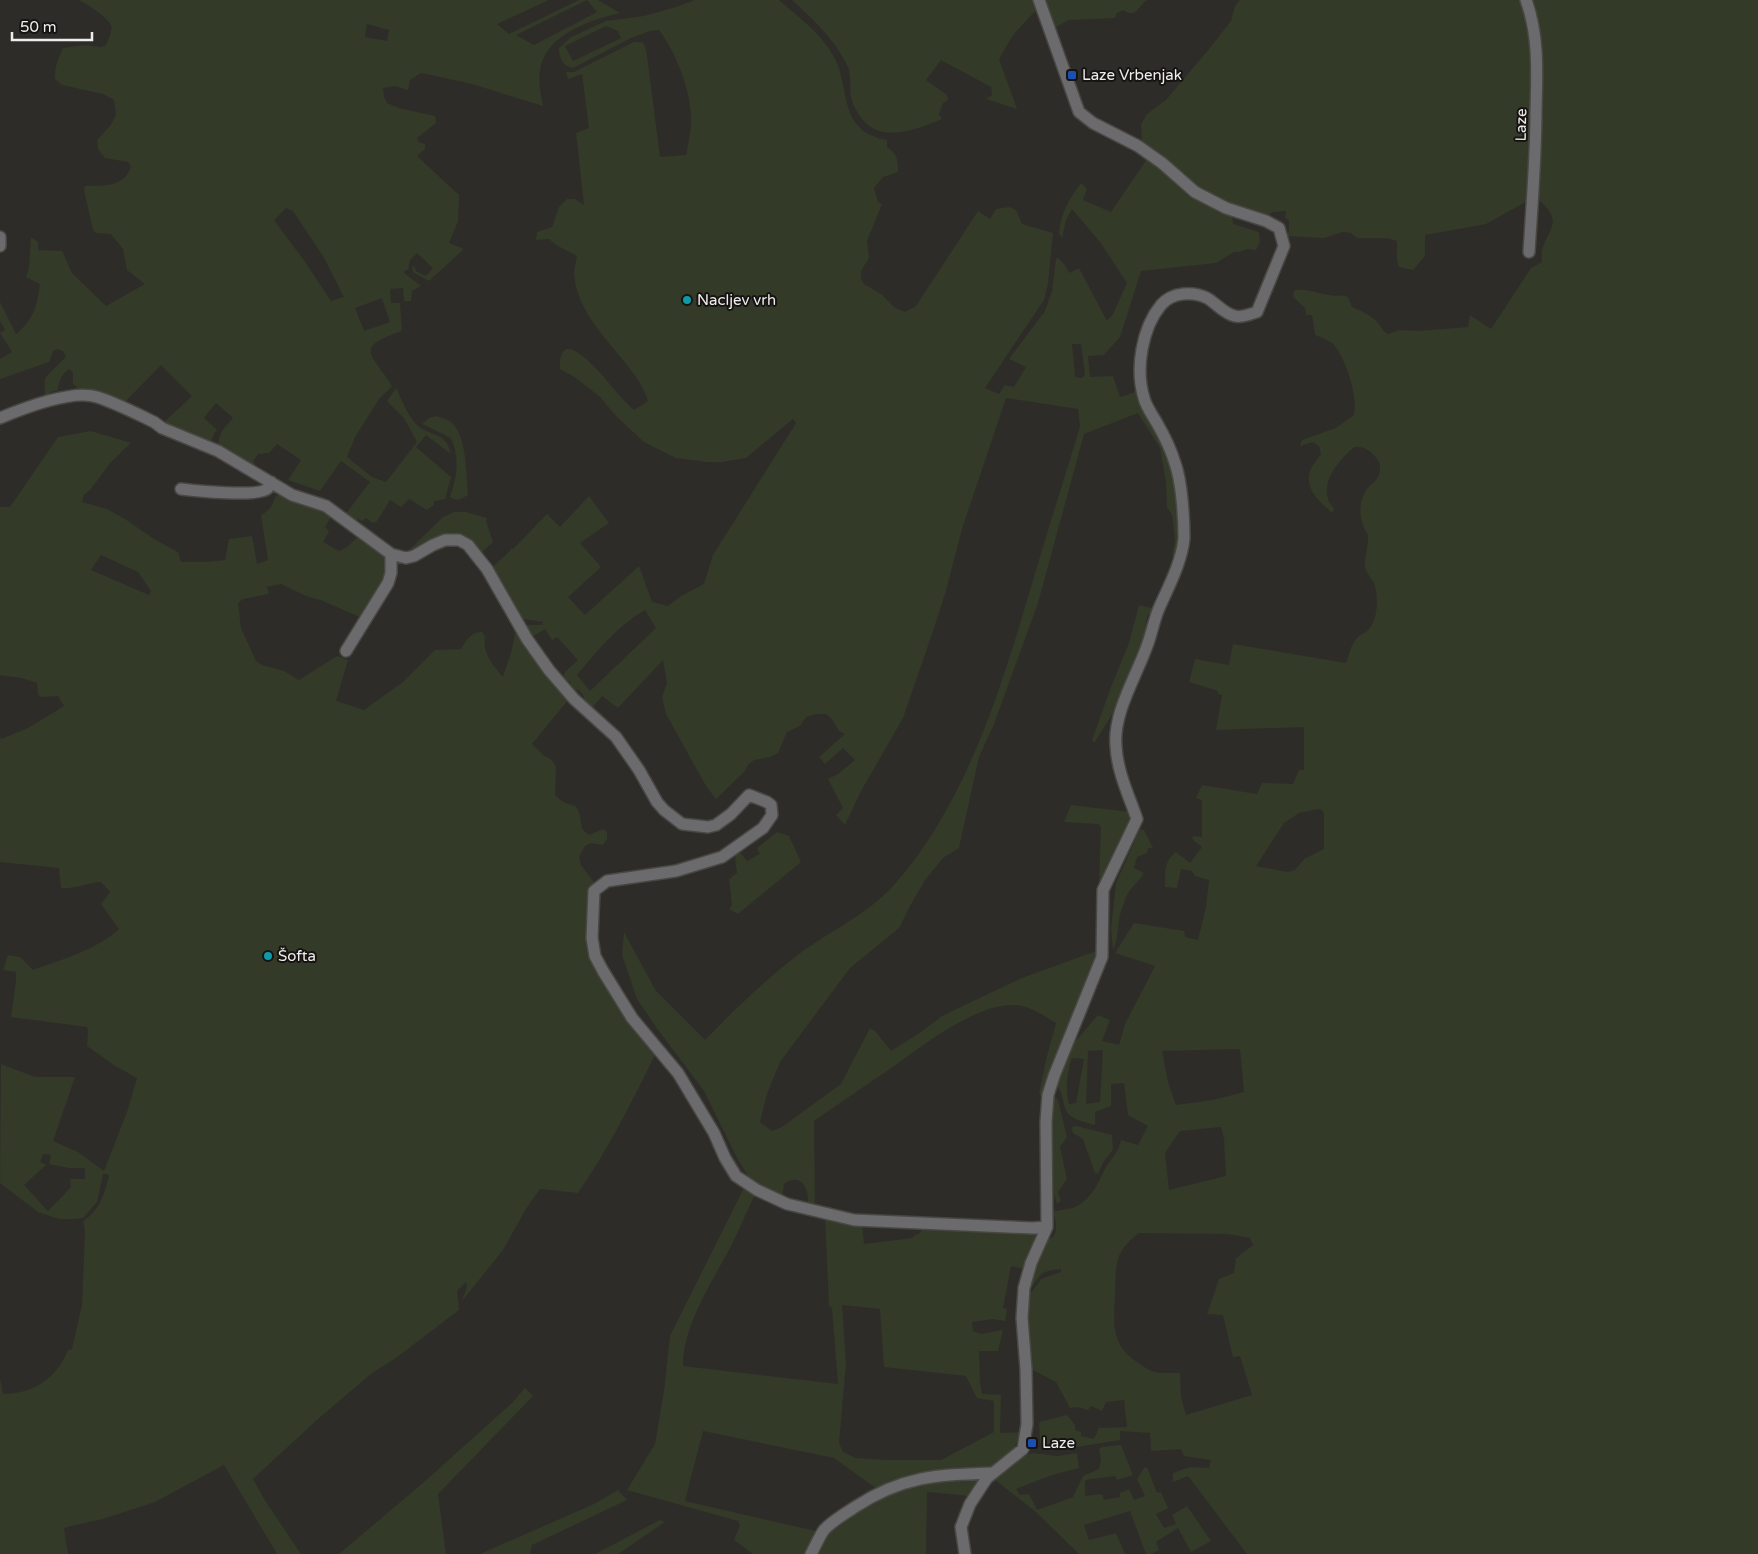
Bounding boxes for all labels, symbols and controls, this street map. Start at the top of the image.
scale bar [12,10,92,42]
text: 50 m [20,18,57,36]
place label: Laze Vrbenjak [1082,66,1182,84]
marker: Laze Vrbenjak [1066,69,1078,81]
street label: Laze [1512,108,1530,142]
place label: Nacljev vrh [697,291,776,309]
marker: Nacljev vrh [681,294,693,306]
place label: Šofta [278,947,316,965]
marker: Šofta [262,950,274,962]
place label: Laze [1042,1434,1075,1452]
marker: Laze [1026,1437,1038,1449]

